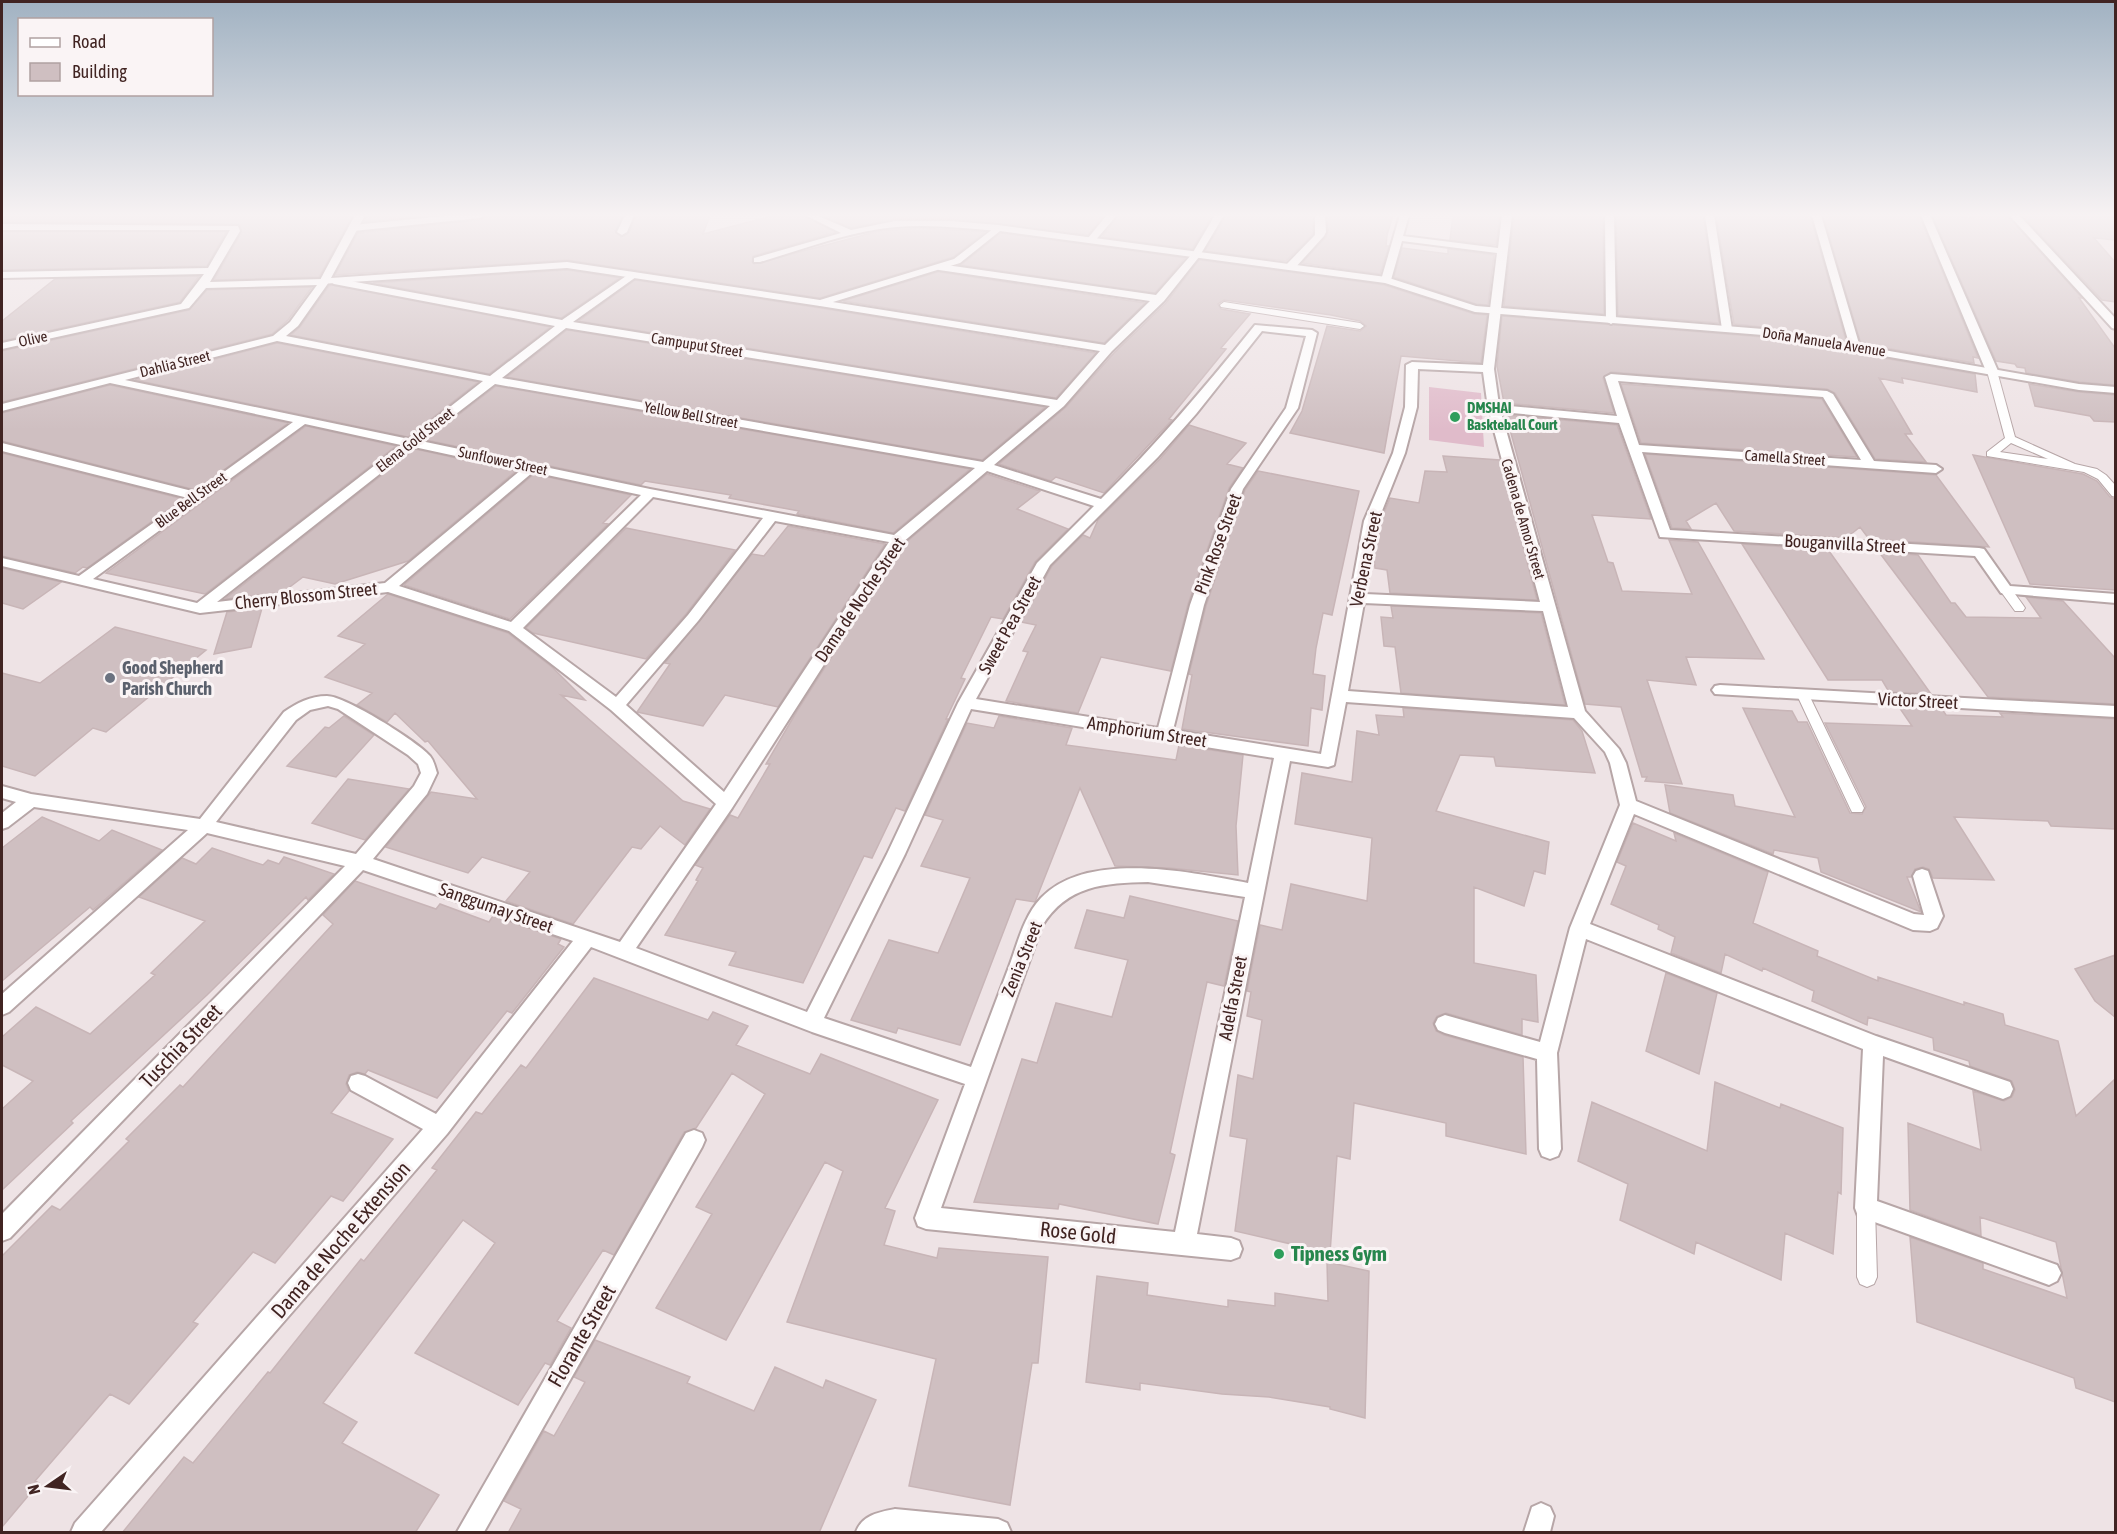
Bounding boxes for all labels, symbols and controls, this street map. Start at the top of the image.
legend [18,18,213,96]
text: Road [72,31,106,52]
text: Building [72,61,127,82]
street label: Doña Manuela Avenue [1761,323,1887,360]
street label: Olive [17,327,49,350]
street label: Campuput Street [650,329,744,360]
street label: Dahlia Street [138,347,212,380]
street label: Yellow Bell Street [643,398,739,431]
place label: DMSHAI Baskteball Court [1467,399,1558,433]
street label: Elena Gold Street [372,404,457,475]
marker: DMSHAI Baskteball Court [1448,410,1462,424]
street label: Sunflower Street [457,443,549,478]
street label: Camella Street [1744,446,1826,469]
street label: Cadena de Amor Street [1498,457,1549,581]
street label: Blue Bell Street [152,468,230,531]
street label: Pink Rose Street [1190,491,1245,597]
street label: Verbena Street [1345,509,1386,609]
street label: Bouganvilla Street [1784,530,1906,557]
street label: Dama de Noche Street [810,533,909,666]
street label: Sweet Pea Street [974,572,1045,678]
street label: Cherry Blossom Street [234,578,378,613]
place label: Good Shepherd Parish Church [122,657,223,699]
marker: Good Shepherd Parish Church [103,671,117,685]
street label: Victor Street [1877,688,1959,713]
street label: Amphorium Street [1086,712,1208,751]
street label: Sanggumay Street [436,878,556,937]
street label: Zenia Street [997,918,1046,1000]
street label: Adelfa Street [1214,954,1251,1042]
street label: Tuschia Street [134,998,226,1092]
street label: Dama de Noche Extension [266,1156,415,1323]
street label: Rose Gold [1039,1216,1117,1248]
place label: Tipness Gym [1291,1241,1387,1265]
marker: Tipness Gym [1272,1247,1286,1261]
street label: Florante Street [542,1280,620,1391]
north arrow [18,1456,78,1516]
text: N [24,1483,43,1496]

